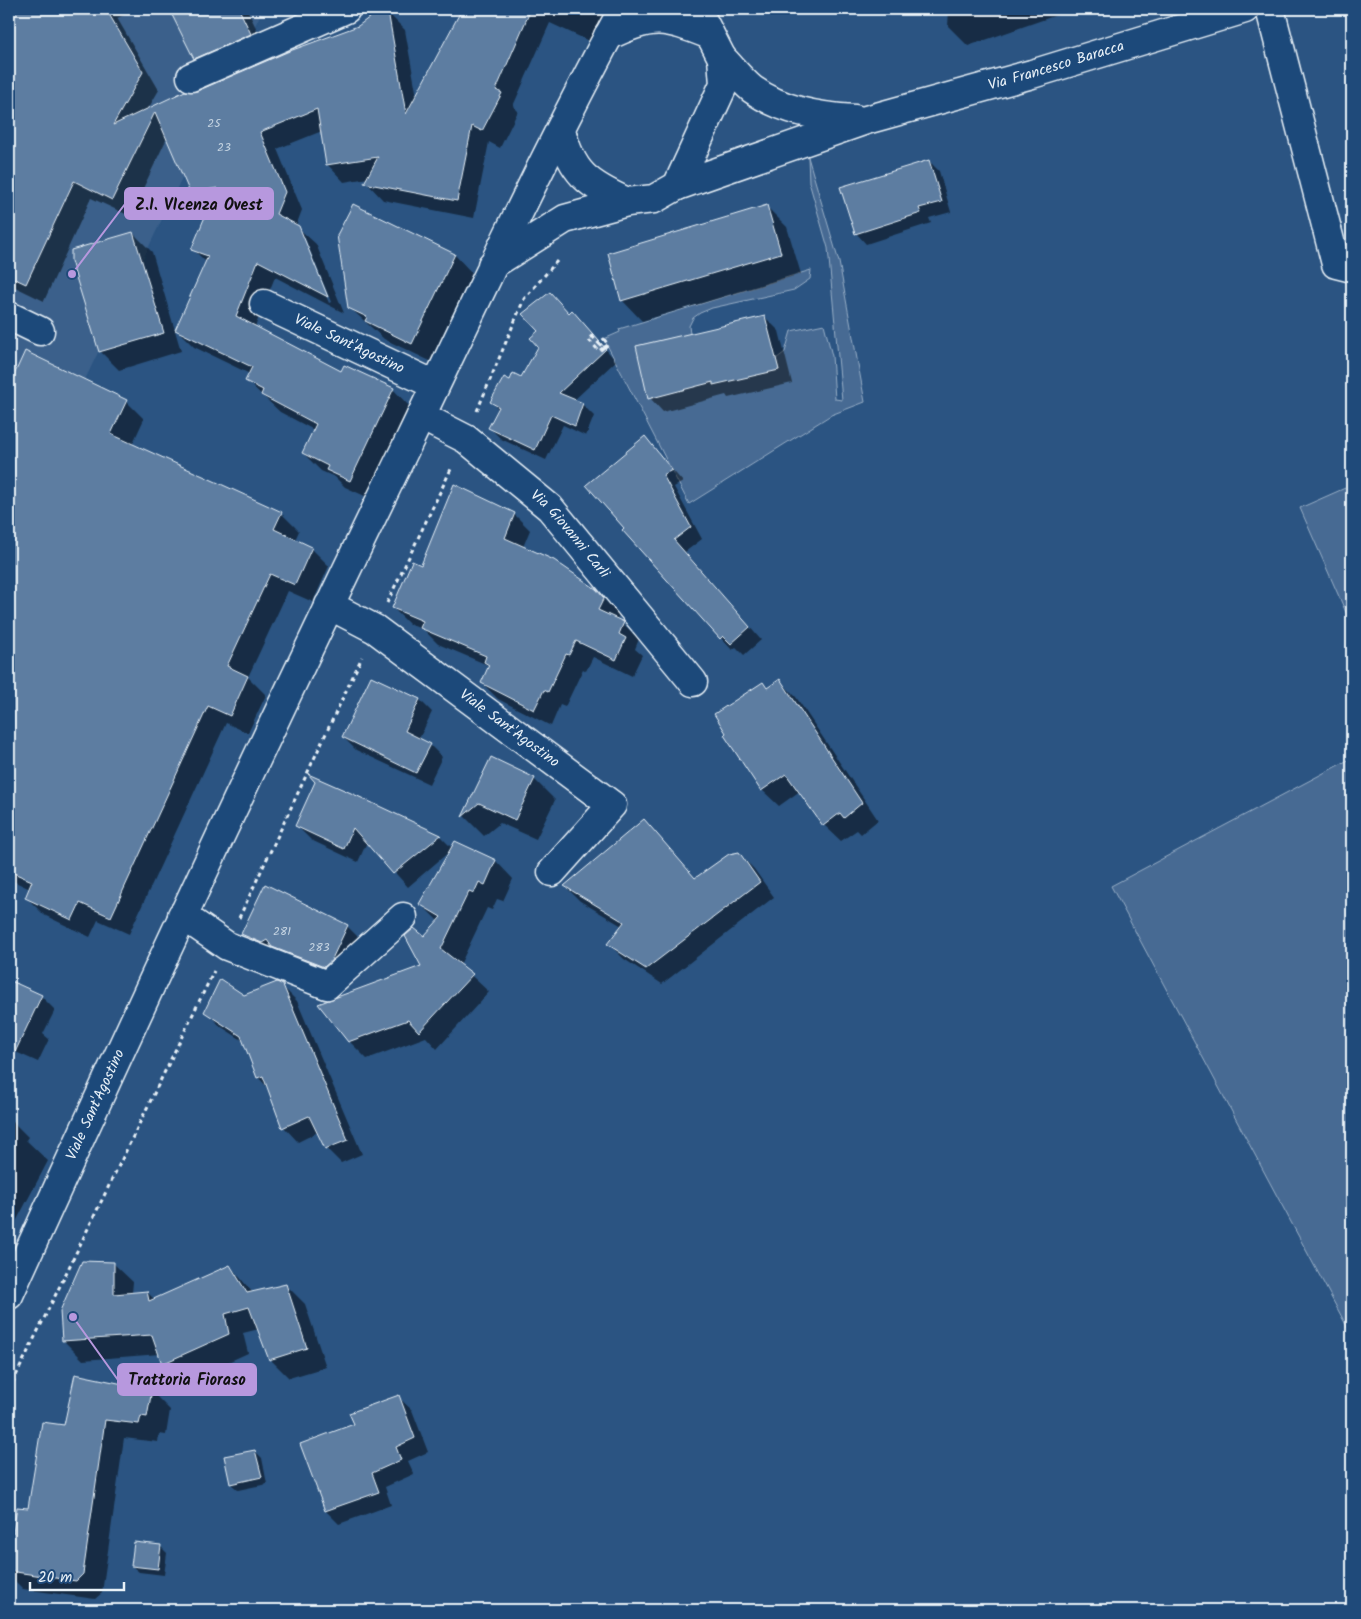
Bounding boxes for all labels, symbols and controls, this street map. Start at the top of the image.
street label: Via Francesco Baracca [986,35,1127,98]
house number: 25 [207,114,222,133]
house number: 23 [217,138,231,157]
callout: Z.I. VIcenza Ovest [125,188,273,219]
text: Z.I. VIcenza Ovest [135,193,264,218]
street label: Viale Sant'Agostino [290,308,408,381]
street label: Via Giovanni Carli [525,484,616,585]
street label: Viale Sant'Agostino [454,683,565,774]
house number: 281 [273,922,291,941]
house number: 283 [308,938,330,957]
street label: Viale Sant'Agostino [60,1045,132,1164]
callout: Trattoria Fioraso [118,1364,256,1395]
text: Trattoria Fioraso [128,1368,246,1393]
scale bar [30,1559,124,1591]
text: 20 m [38,1566,72,1590]

